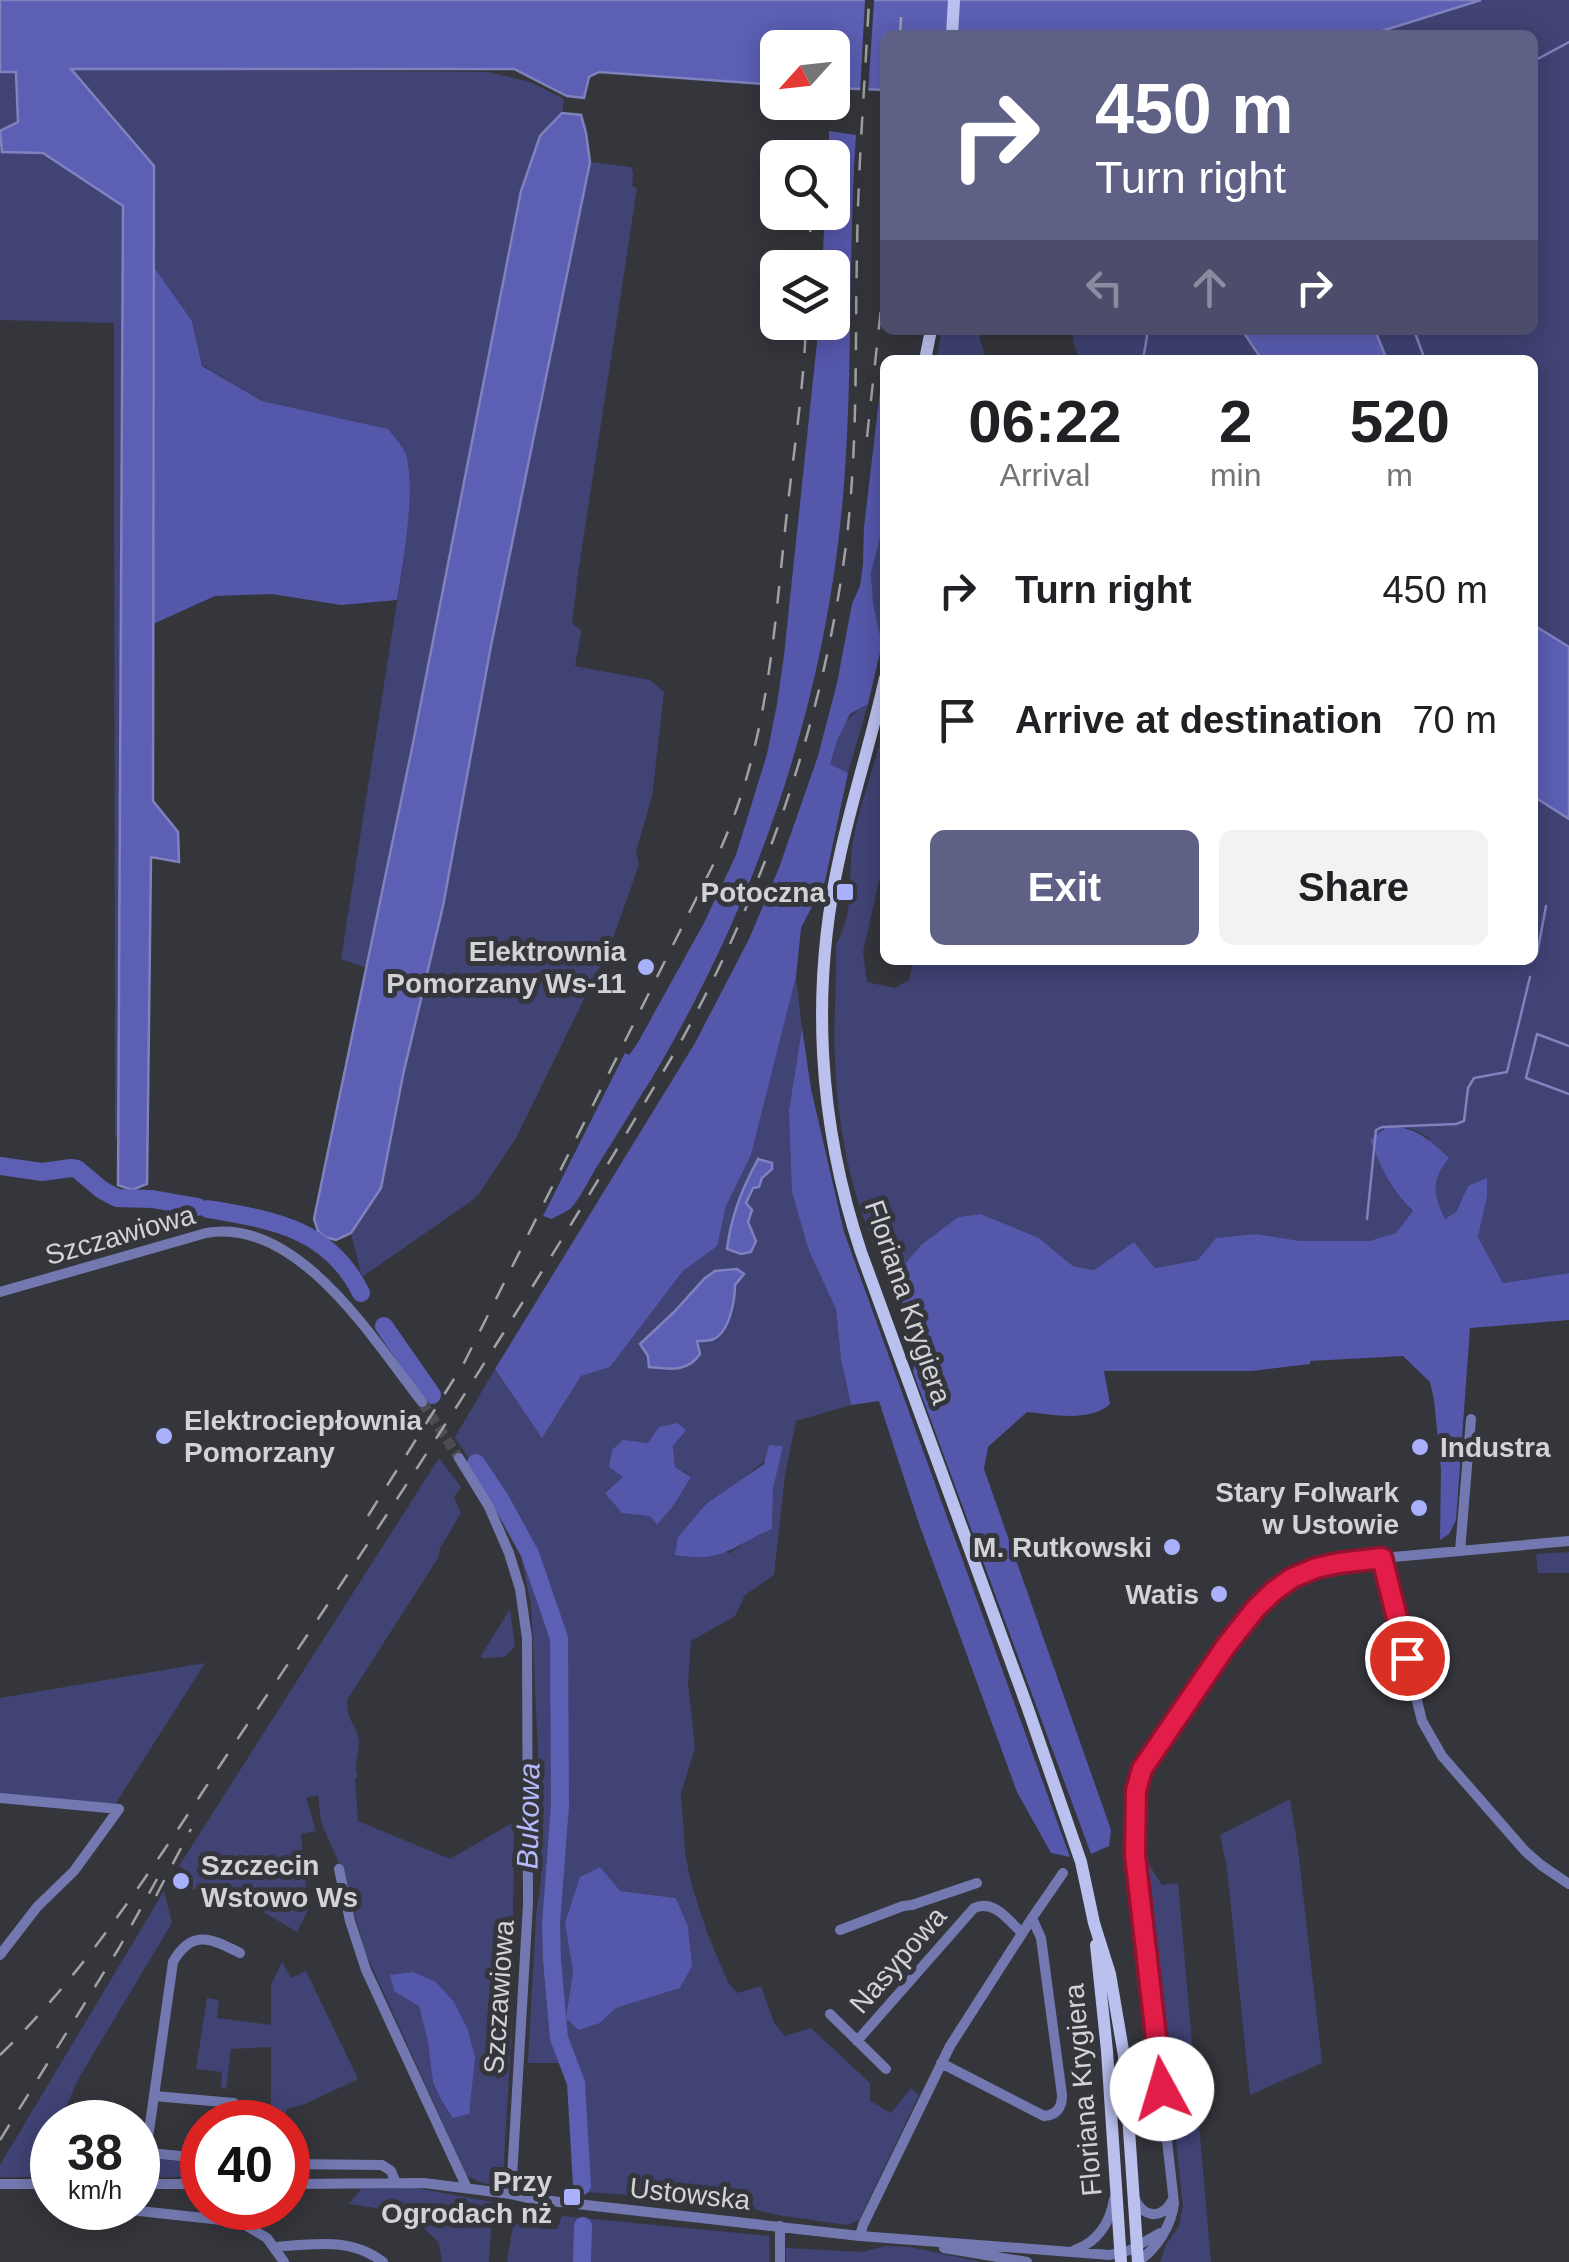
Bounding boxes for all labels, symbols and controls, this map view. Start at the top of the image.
north arrow [760,30,850,120]
map controls [760,30,850,340]
icon: right [930,70,1060,200]
text: 450 m [1095,70,1293,148]
button: search [760,140,850,230]
text: Turn right [1095,152,1286,203]
button: layers [760,250,850,340]
icon: left [1077,260,1132,315]
icon: ahead [1182,260,1237,315]
icon: right [1287,260,1342,315]
text: 06:22 [968,388,1122,455]
text: 2 [1219,388,1252,455]
text: 520 [1350,388,1450,455]
text: Arrival [1000,457,1090,493]
text: min [1210,457,1261,493]
text: m [1386,457,1413,493]
icon: right [930,563,985,618]
text: Turn right [1015,569,1192,611]
text: 450 m [1382,569,1488,611]
icon: arrive [930,693,985,748]
text: Arrive at destination [1015,699,1382,741]
text: 70 m [1412,699,1497,741]
button: Exit [930,830,1199,945]
button: Share [1219,830,1488,945]
place label: Potoczna [701,877,825,908]
marker: Potoczna [834,881,856,903]
place label: Elektrownia Pomorzany Ws-11 [386,936,626,999]
marker: Elektrownia Pomorzany Ws-11 [635,956,657,978]
street label: Floriana Krygiera [859,1196,957,1408]
street label: Szczawiowa [42,1199,199,1271]
place label: Elektrociepłownia Pomorzany [184,1405,422,1468]
marker: Elektrociepłownia Pomorzany [153,1425,175,1447]
place label: Industra [1440,1432,1551,1463]
marker: Industra [1409,1436,1431,1458]
place label: Stary Folwark w Ustowie [1215,1477,1399,1540]
marker: Stary Folwark w Ustowie [1408,1497,1430,1519]
place label: M. Rutkowski [973,1532,1152,1563]
marker: M. Rutkowski [1161,1536,1183,1558]
place label: Watis [1125,1579,1199,1610]
marker: Watis [1208,1583,1230,1605]
pin [1365,1616,1450,1701]
icon: arrive [1380,1631,1435,1686]
water label: Bukowa [511,1762,545,1870]
place label: Szczecin Wstowo Ws [201,1850,358,1913]
marker: Szczecin Wstowo Ws [170,1870,192,1892]
street label: Nasypowa [843,1900,953,2020]
street label: Szczawiowa [478,1919,520,2075]
street label: Floriana Krygiera [1058,1982,1108,2198]
position arrow [1110,2037,1214,2141]
speed limit sign: 40 [180,2100,310,2230]
text: 38 [67,2125,123,2181]
place label: Przy Ogrodach nż [381,2166,552,2229]
street label: Ustowska [628,2172,752,2216]
text: km/h [68,2176,122,2204]
marker: Przy Ogrodach nż [561,2186,583,2208]

